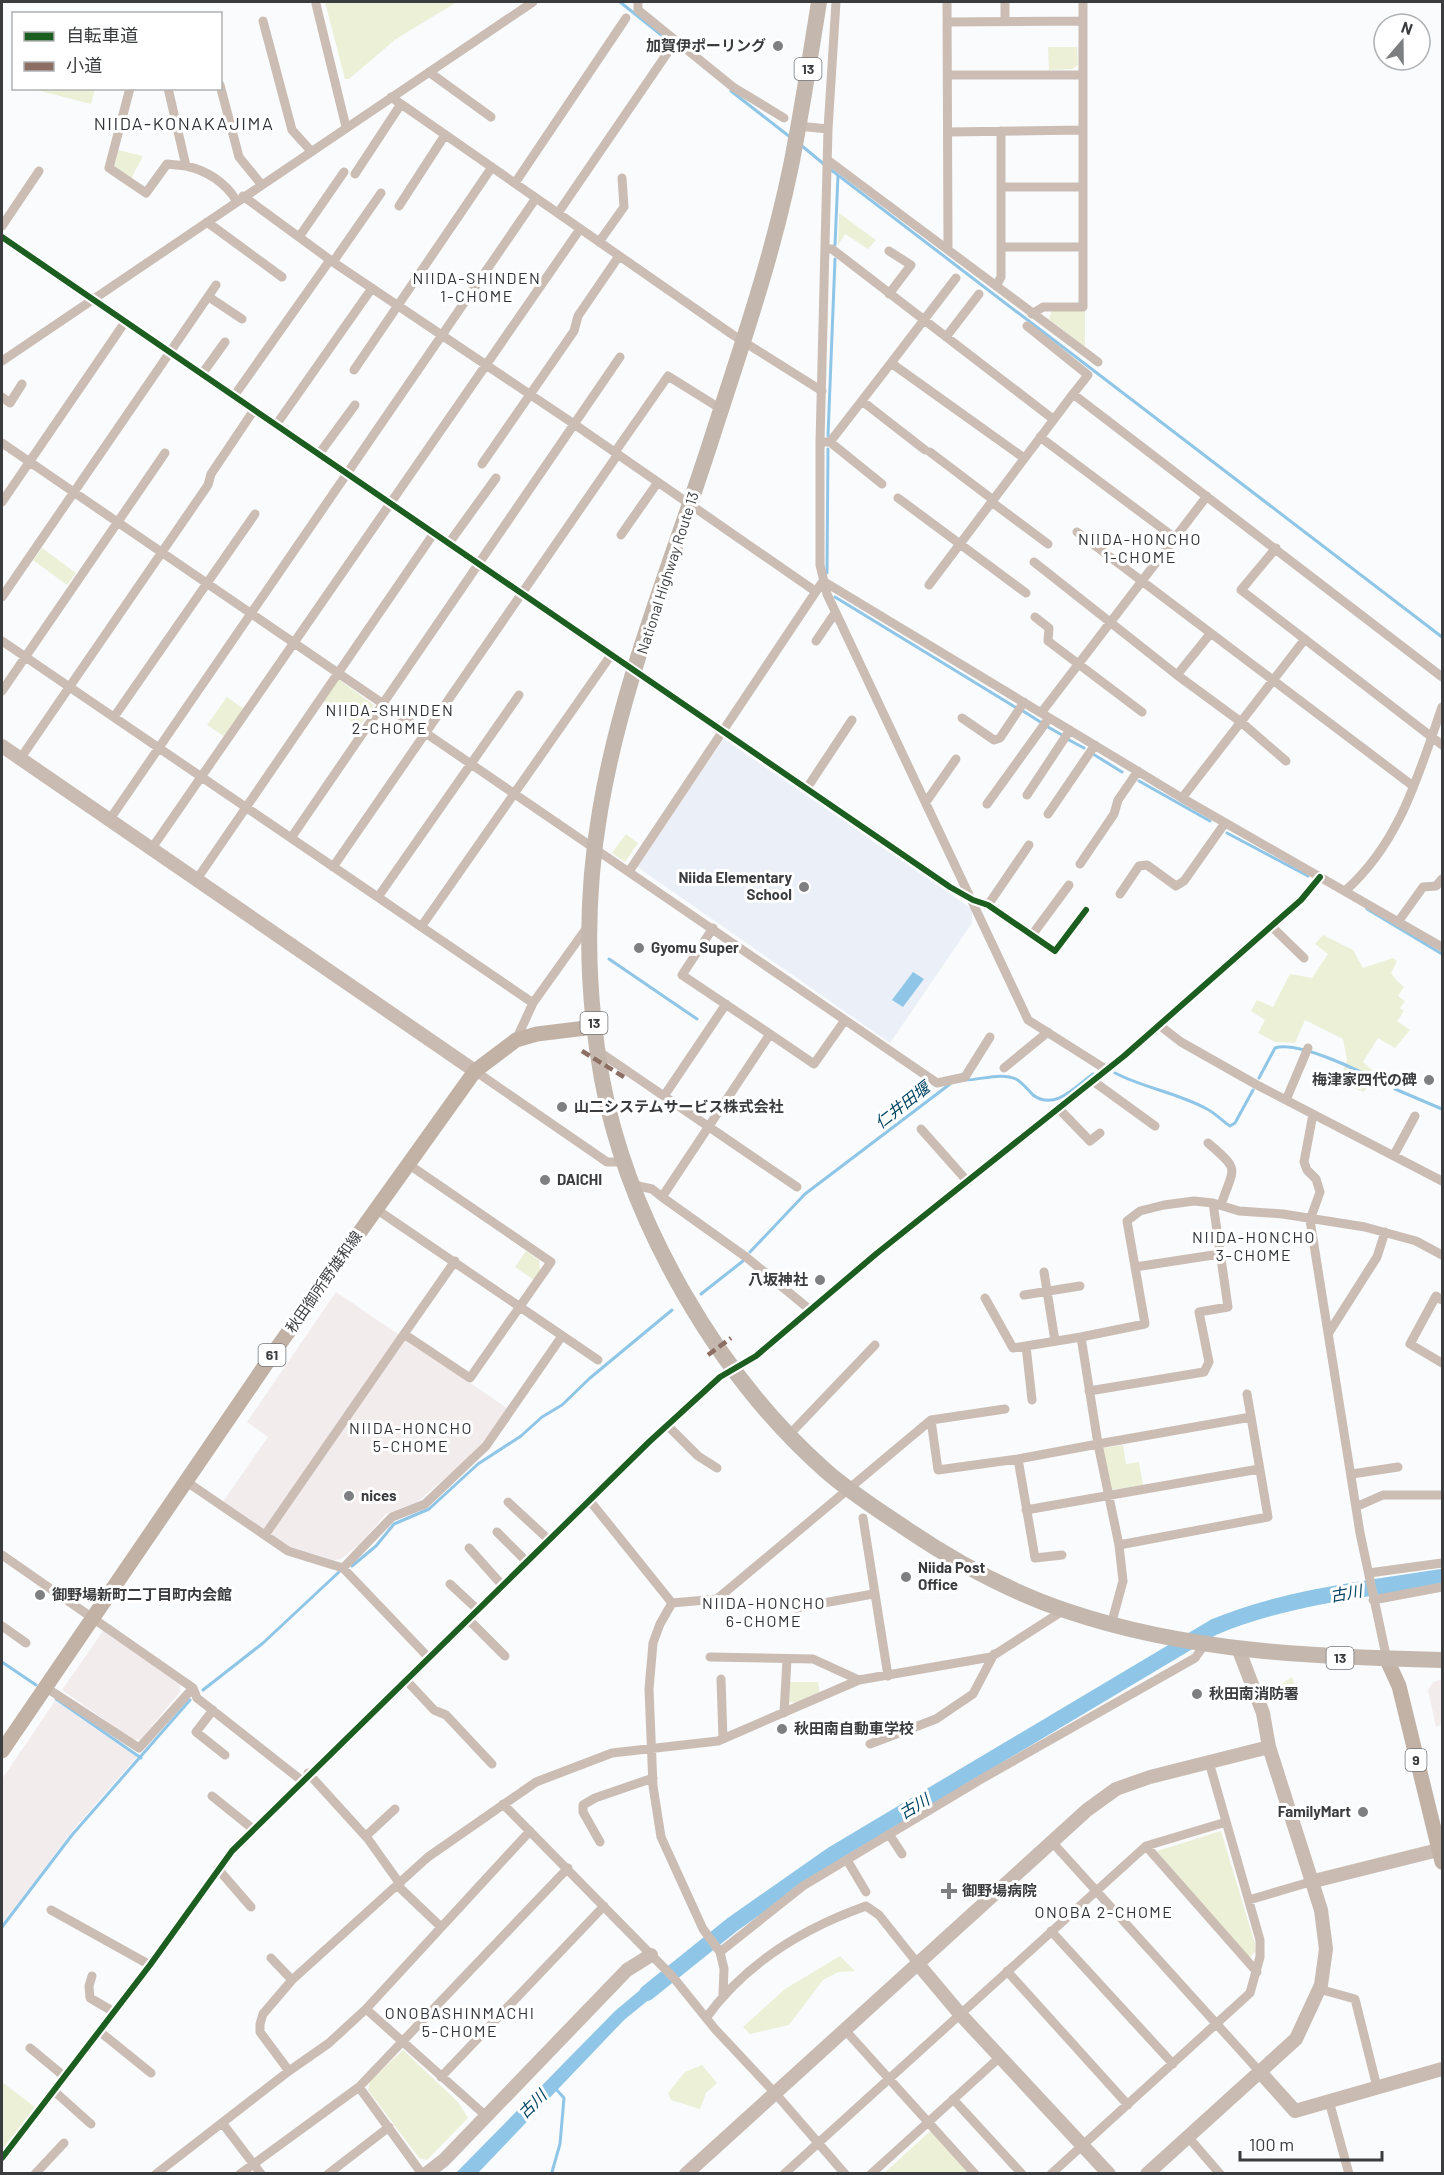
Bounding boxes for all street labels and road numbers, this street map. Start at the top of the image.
road number: 13 [794,58,822,80]
street label: National Highway Route 13 [632,489,702,656]
road number: 13 [580,1012,608,1034]
street label: 秋田御所野雄和線 [281,1227,365,1336]
road number: 61 [258,1344,286,1366]
road number: 13 [1326,1647,1354,1669]
road number: 9 [1406,1749,1426,1771]

